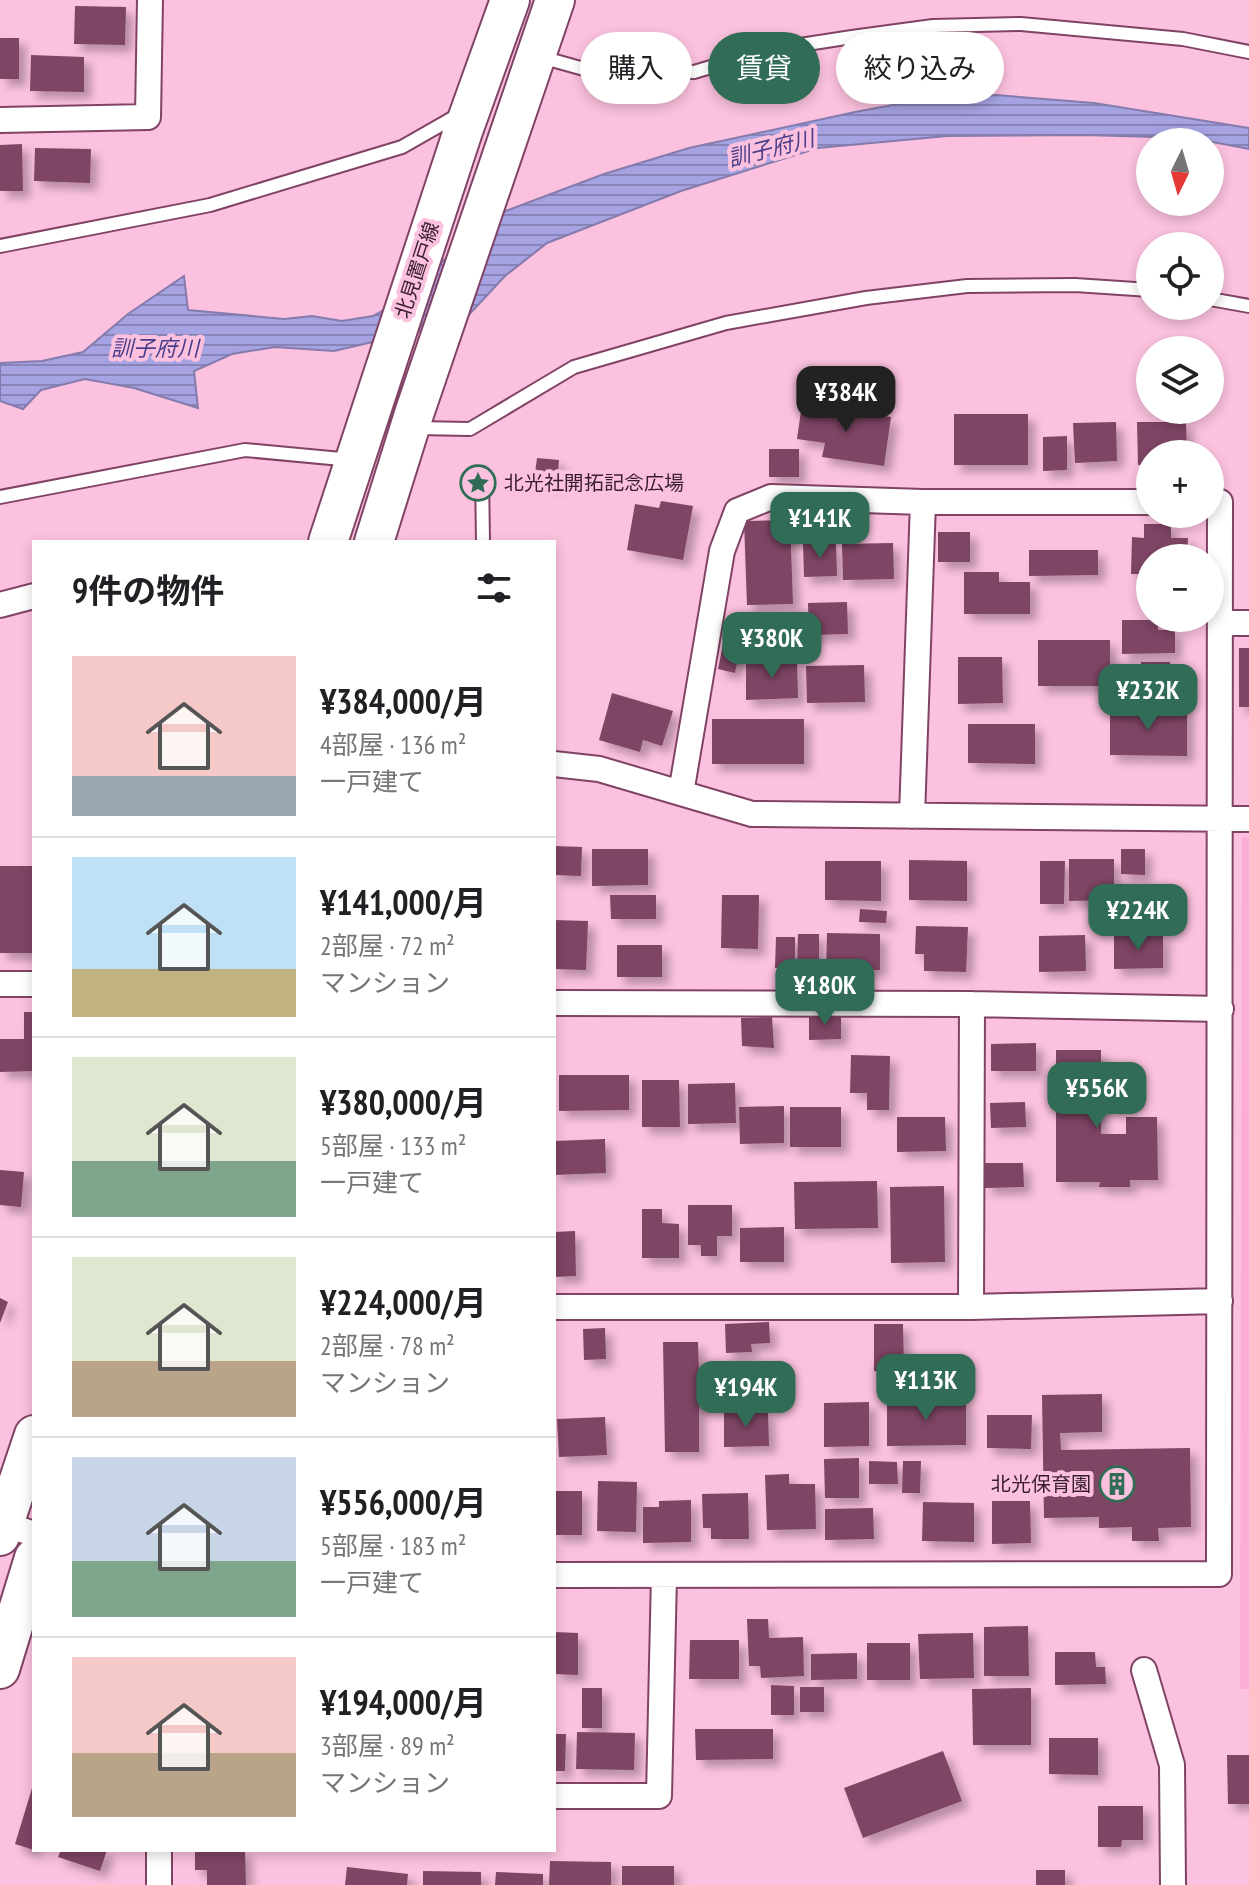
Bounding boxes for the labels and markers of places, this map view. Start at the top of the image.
pin: ¥384K [790,366,902,434]
place icon: 北光社開拓記念広場 [459,464,497,502]
place label: 北光社開拓記念広場 [504,470,684,496]
pin: ¥141K [764,492,876,560]
pin: ¥380K [716,612,828,680]
pin: ¥232K [1092,664,1204,732]
pin: ¥224K [1082,884,1194,952]
pin: ¥180K [769,959,881,1027]
pin: ¥556K [1041,1062,1153,1130]
pin: ¥113K [870,1354,982,1422]
pin: ¥194K [690,1361,802,1429]
building icon: 北光保育園 [1098,1465,1136,1503]
place label: 北光保育園 [991,1471,1091,1497]

